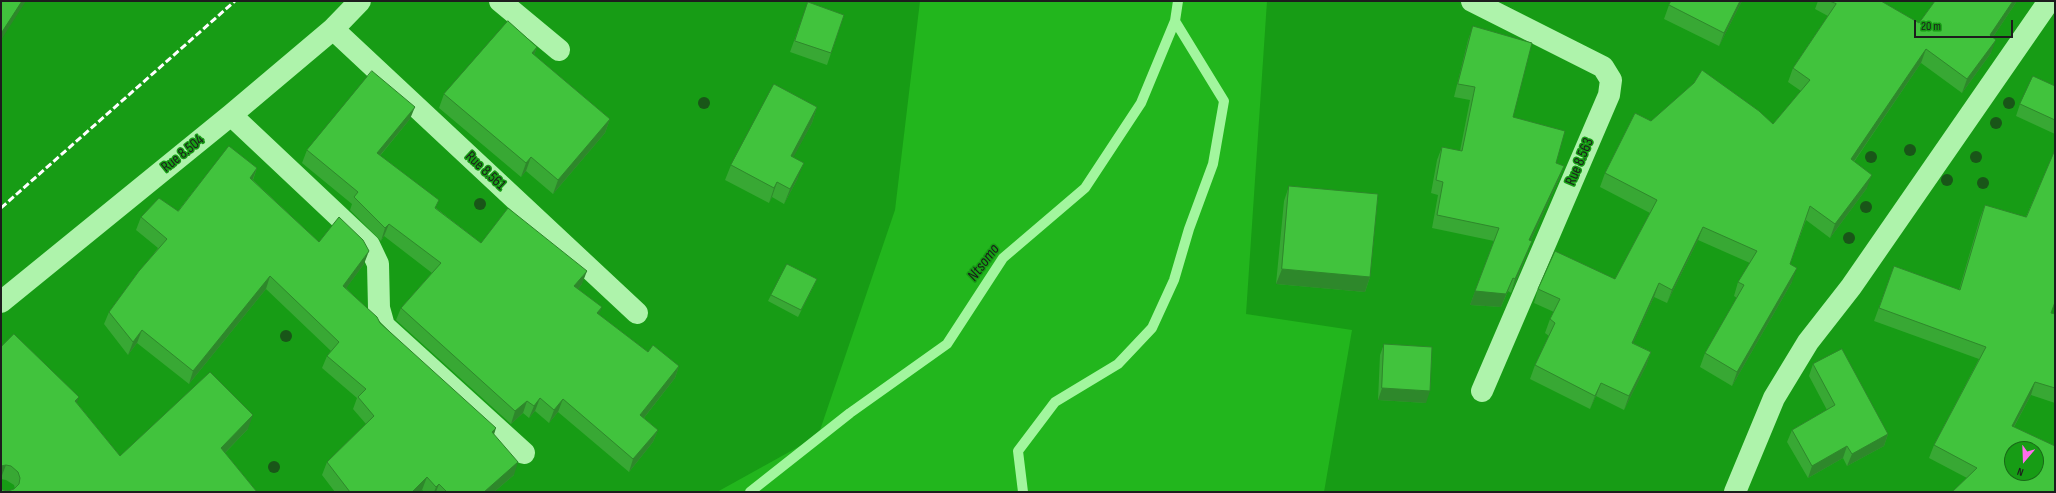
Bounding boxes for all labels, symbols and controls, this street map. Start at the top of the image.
scale bar [1916,12,2015,38]
text: 20 m [1921,19,1941,34]
street label: Rue 8.504 [158,131,208,177]
street label: Rue 8.563 [1562,136,1598,188]
street label: Rue 8.561 [461,148,509,194]
water label: Ntsomo [964,241,1004,285]
north arrow [2004,441,2044,481]
text: N [2015,465,2025,479]

